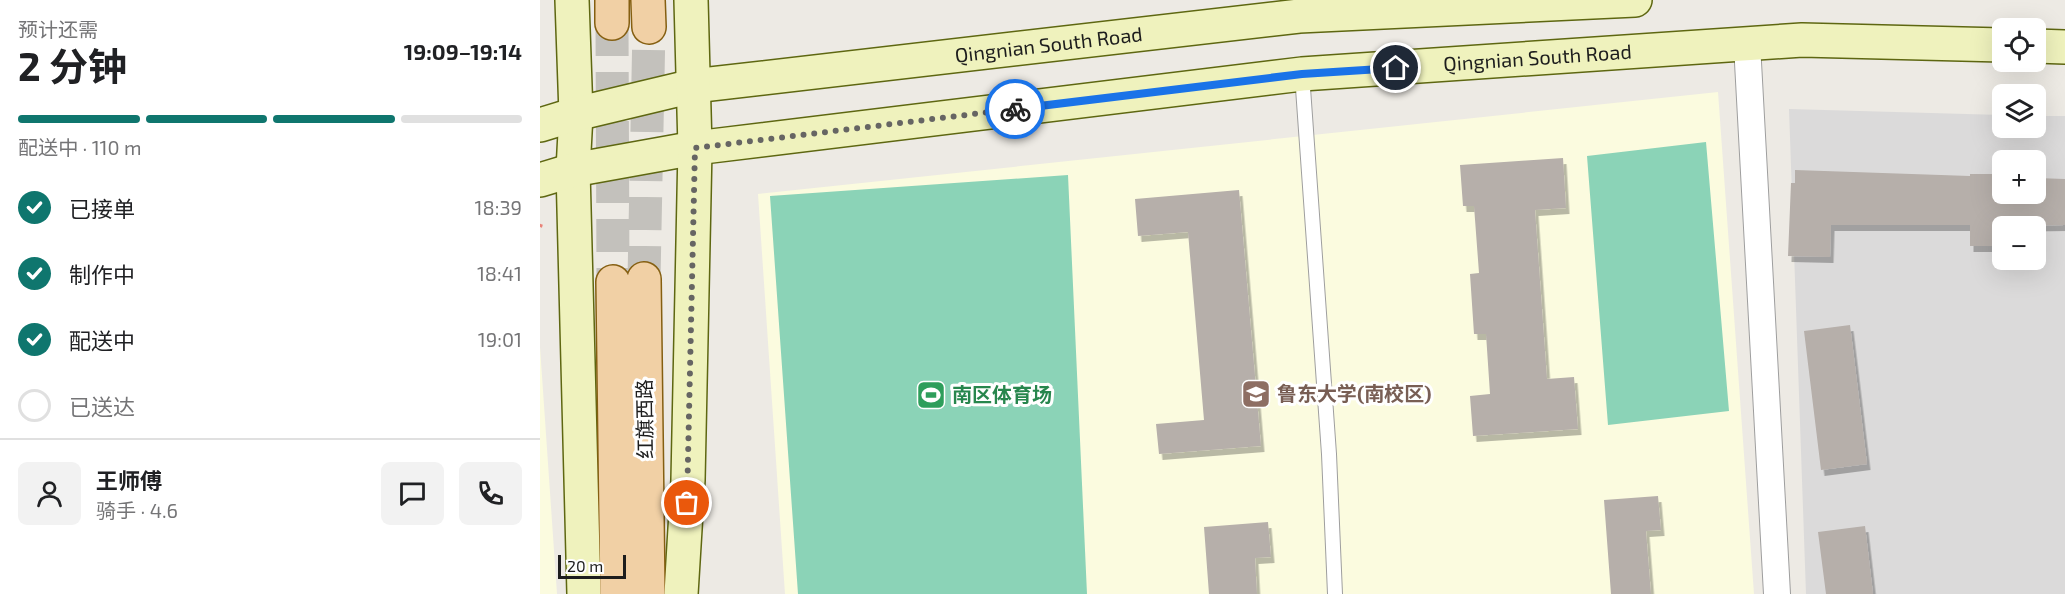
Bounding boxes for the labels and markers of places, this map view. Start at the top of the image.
pin [1370,42,1421,93]
school or university icon: 鲁东大学(南校区) [1240,378,1272,410]
sports icon: 南区体育场 [915,379,947,411]
place label: 鲁东大学(南校区) [1277,381,1432,405]
place label: 南区体育场 [952,382,1052,406]
pin [661,477,712,528]

